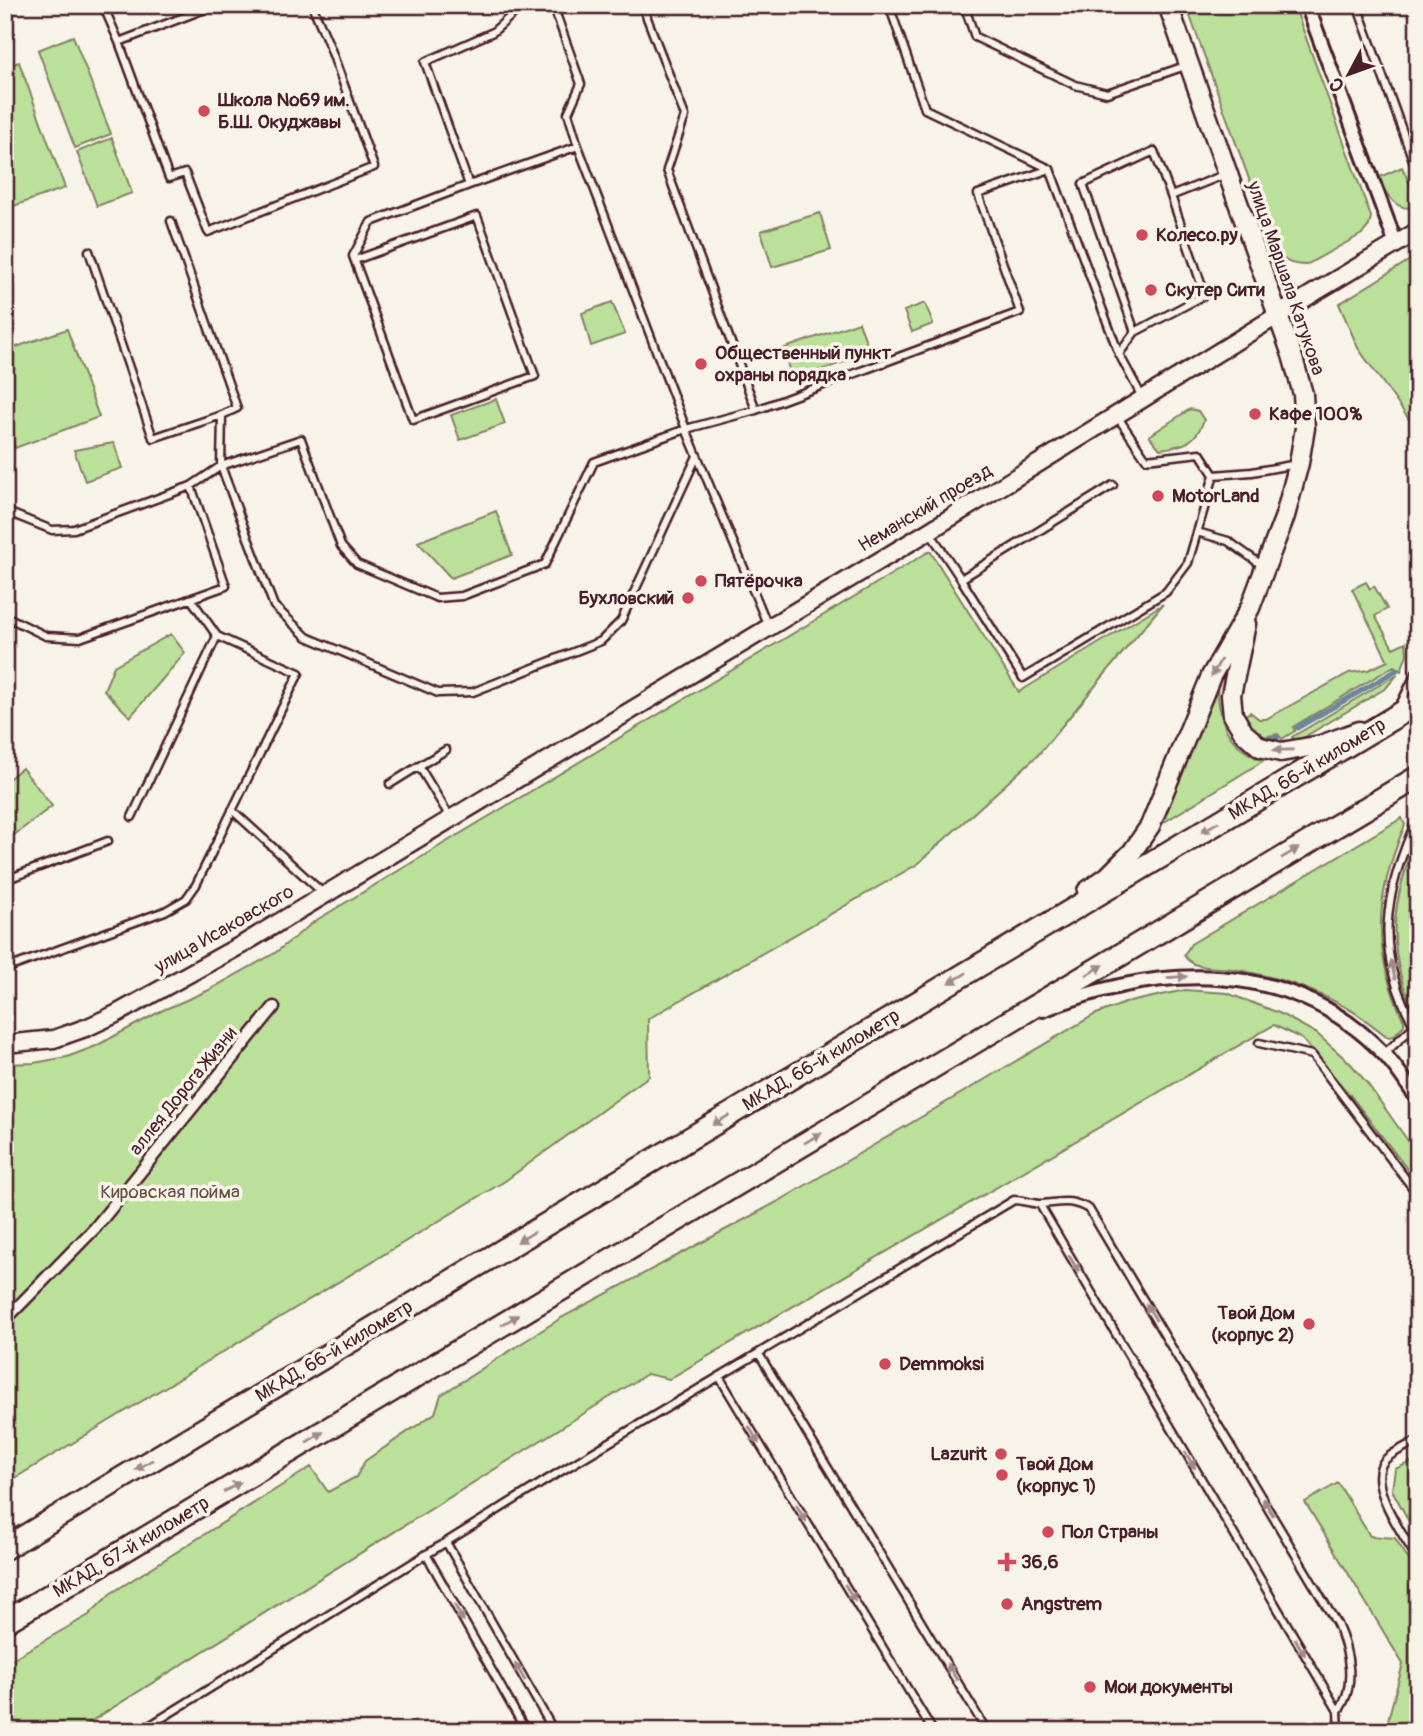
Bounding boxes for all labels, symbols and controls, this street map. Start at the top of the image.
north arrow [1314,38,1384,108]
text: С [1324,72,1350,97]
place label: Школа №69 им. Б.Ш. Окуджавы [217,88,350,134]
marker: Школа №69 им. Б.Ш. Окуджавы [196,103,212,119]
street label: улица Маршала Катукова [1241,177,1331,378]
place label: Колесо.ру [1156,223,1238,247]
marker: Колесо.ру [1134,227,1150,243]
place label: Скутер Сити [1165,278,1265,302]
marker: Скутер Сити [1143,282,1159,298]
place label: Общественный пункт охраны порядка [714,341,892,387]
marker: Общественный пункт охраны порядка [693,356,709,372]
place label: Кафе 100% [1269,402,1363,426]
marker: Кафе 100% [1247,406,1263,422]
street label: Неманский проезд [854,458,997,557]
place label: MotorLand [1172,484,1260,508]
marker: MotorLand [1150,488,1166,504]
place label: Пятёрочка [715,569,803,593]
marker: Пятёрочка [693,573,709,589]
place label: Бухловский [578,586,674,610]
marker: Бухловский [680,590,696,606]
one-way arrow [1210,658,1222,677]
street label: МКАД, 66-й километр [1224,712,1390,826]
one-way arrow [1272,744,1294,756]
one-way arrow [1200,821,1219,833]
one-way arrow [1281,846,1300,859]
street label: улица Исаковского [149,879,298,979]
one-way arrow [1387,959,1398,981]
one-way arrow [1086,963,1105,976]
one-way arrow [1166,971,1188,982]
one-way arrow [949,972,968,984]
street label: МКАД, 66-й километр [738,1003,904,1117]
street label: аллея Дорога Жизни [124,1021,243,1160]
one-way arrow [711,1114,730,1126]
one-way arrow [804,1132,823,1145]
park label: Кировская пойма [100,1180,240,1204]
one-way arrow [516,1230,535,1243]
one-way arrow [1068,1254,1080,1274]
street label: МКАД, 66-й километр [251,1294,417,1408]
place label: Твой Дом (корпус 2) [1211,1301,1295,1347]
one-way arrow [1144,1302,1157,1321]
one-way arrow [500,1314,519,1326]
marker: Твой Дом (корпус 2) [1301,1316,1317,1332]
place label: Demmoksi [899,1352,984,1376]
marker: Demmoksi [877,1356,893,1372]
one-way arrow [748,1426,761,1445]
one-way arrow [305,1431,324,1443]
place label: Lazurit [930,1442,988,1466]
marker: Lazurit [993,1446,1009,1462]
one-way arrow [1183,1451,1196,1470]
place label: Твой Дом (корпус 1) [1015,1452,1097,1498]
one-way arrow [134,1459,153,1472]
marker: Твой Дом (корпус 1) [994,1467,1010,1483]
one-way arrow [222,1480,241,1493]
street label: МКАД, 67-й километр [48,1491,214,1603]
one-way arrow [1262,1497,1274,1516]
one-way arrow [795,1504,808,1523]
place label: Пол Страны [1062,1520,1158,1544]
marker: Пол Страны [1040,1524,1056,1540]
place label: 36,6 [1021,1550,1059,1574]
marker: 36,6 [999,1554,1015,1570]
one-way arrow [843,1583,856,1602]
place label: Angstrem [1021,1592,1102,1616]
marker: Angstrem [999,1596,1015,1612]
one-way arrow [453,1603,465,1623]
one-way arrow [1294,1638,1306,1657]
one-way arrow [514,1662,526,1681]
one-way arrow [945,1663,958,1682]
place label: Мои документы [1104,1675,1233,1699]
marker: Мои документы [1082,1679,1098,1695]

